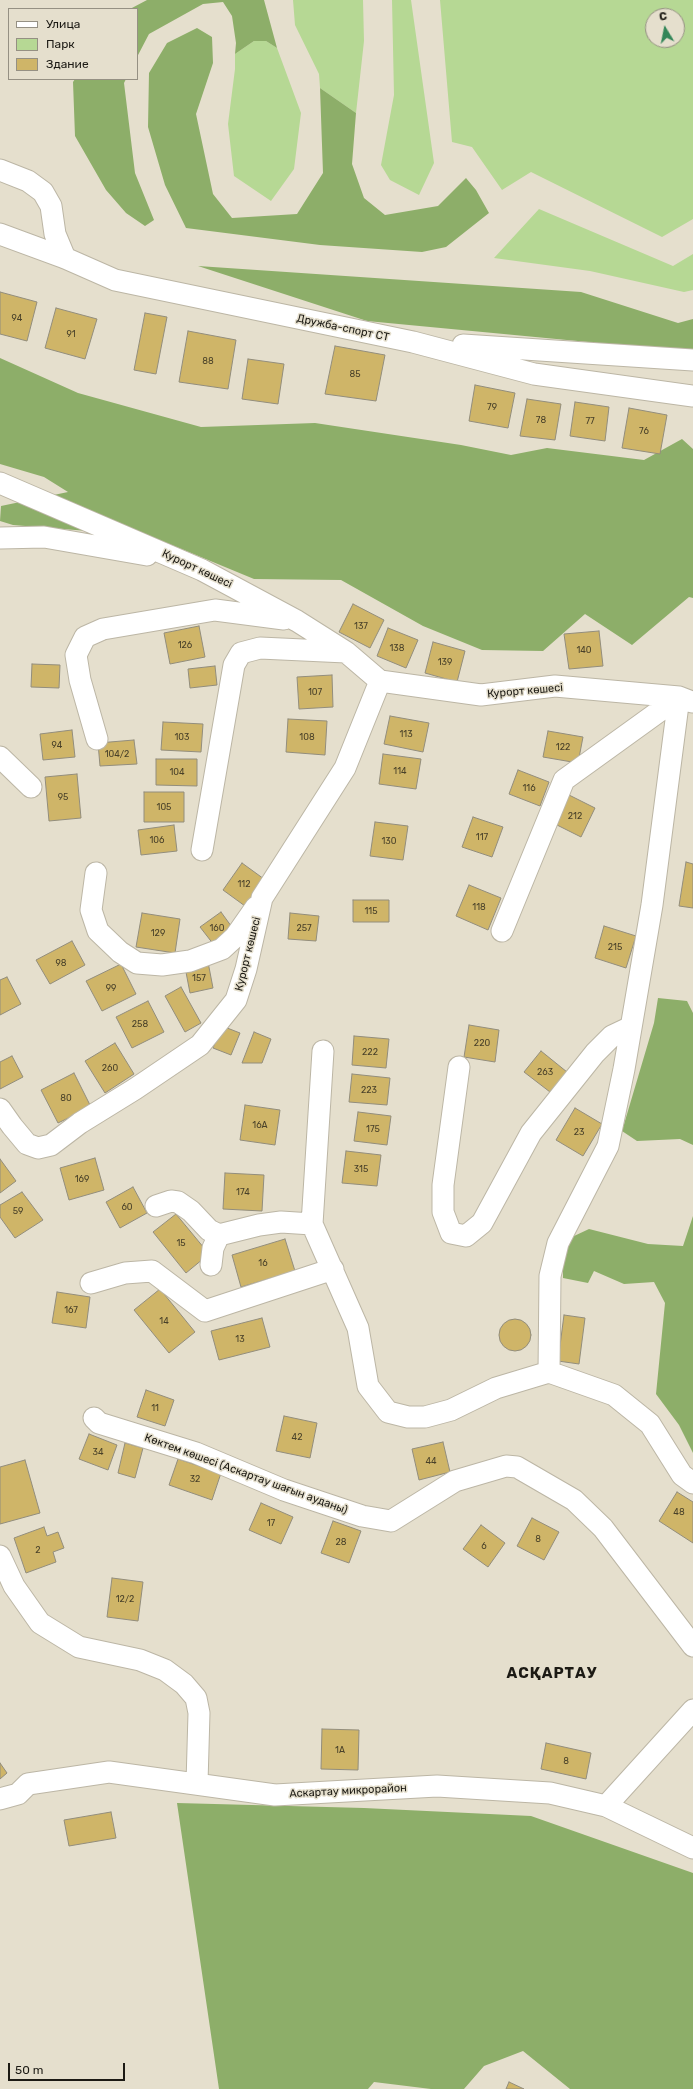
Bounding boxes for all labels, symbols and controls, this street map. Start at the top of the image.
legend [8,8,138,80]
north arrow [645,8,685,48]
text: С [658,10,668,24]
text: Улица [46,17,80,31]
text: Парк [46,37,75,51]
text: Здание [46,57,89,71]
street label: Дружба-спорт СТ [296,312,390,344]
house number: 94 [12,313,22,323]
house number: 91 [66,329,76,339]
house number: 88 [202,356,214,366]
house number: 85 [349,369,361,379]
house number: 79 [487,402,497,412]
house number: 78 [536,415,546,425]
house number: 77 [585,416,595,426]
house number: 76 [639,426,649,436]
street label: Курорт көшесі [160,547,234,591]
house number: 137 [354,621,368,631]
house number: 126 [178,640,192,650]
house number: 138 [390,643,404,653]
house number: 140 [576,645,592,655]
house number: 139 [438,657,452,667]
street label: Курорт көшесі [487,681,563,701]
house number: 107 [308,687,322,697]
house number: 113 [399,729,413,739]
house number: 103 [175,732,189,742]
house number: 108 [299,732,315,742]
house number: 94 [52,740,62,750]
house number: 122 [556,742,570,752]
house number: 104/2 [105,749,129,759]
house number: 114 [393,766,407,776]
house number: 104 [169,767,185,777]
house number: 116 [522,783,536,793]
house number: 95 [58,792,68,802]
house number: 105 [157,802,171,812]
house number: 212 [568,811,582,821]
house number: 117 [476,832,488,842]
house number: 106 [150,835,164,845]
house number: 130 [382,836,396,846]
house number: 112 [238,879,250,889]
house number: 118 [472,902,486,912]
house number: 115 [364,906,378,916]
street label: Курорт көшесі [232,916,264,992]
house number: 160 [210,923,224,933]
house number: 257 [296,923,312,933]
house number: 129 [151,928,165,938]
house number: 215 [608,942,622,952]
house number: 98 [55,958,67,968]
house number: 157 [192,973,206,983]
house number: 99 [106,983,116,993]
house number: 258 [132,1019,148,1029]
house number: 220 [474,1038,490,1048]
house number: 222 [362,1047,378,1057]
house number: 260 [102,1063,118,1073]
house number: 263 [537,1067,553,1077]
house number: 223 [361,1085,377,1095]
house number: 80 [60,1093,72,1103]
house number: 16А [252,1120,268,1130]
house number: 175 [366,1124,380,1134]
house number: 23 [574,1127,584,1137]
house number: 315 [354,1164,368,1174]
house number: 169 [75,1174,89,1184]
house number: 174 [236,1187,250,1197]
house number: 60 [121,1202,133,1212]
house number: 59 [13,1206,23,1216]
house number: 15 [176,1238,186,1248]
house number: 16 [258,1258,268,1268]
house number: 167 [64,1305,78,1315]
house number: 14 [159,1316,169,1326]
house number: 13 [235,1334,245,1344]
house number: 11 [151,1403,159,1413]
street label: Көктем көшесі (Аскартау шағын ауданы) [143,1431,349,1517]
house number: 42 [292,1432,302,1442]
house number: 34 [93,1447,103,1457]
house number: 44 [425,1456,437,1466]
house number: 32 [190,1474,200,1484]
house number: 48 [673,1507,685,1517]
house number: 17 [267,1518,275,1528]
house number: 8 [535,1534,541,1544]
house number: 28 [335,1537,347,1547]
house number: 6 [481,1541,487,1551]
house number: 2 [35,1545,41,1555]
house number: 12/2 [116,1594,134,1604]
district label: АСҚАРТАУ [506,1665,598,1683]
house number: 1А [335,1745,345,1755]
house number: 8 [563,1756,569,1766]
street label: Аскартау микрорайон [289,1781,407,1801]
scale bar [10,2055,127,2081]
text: 50 m [15,2063,43,2077]

